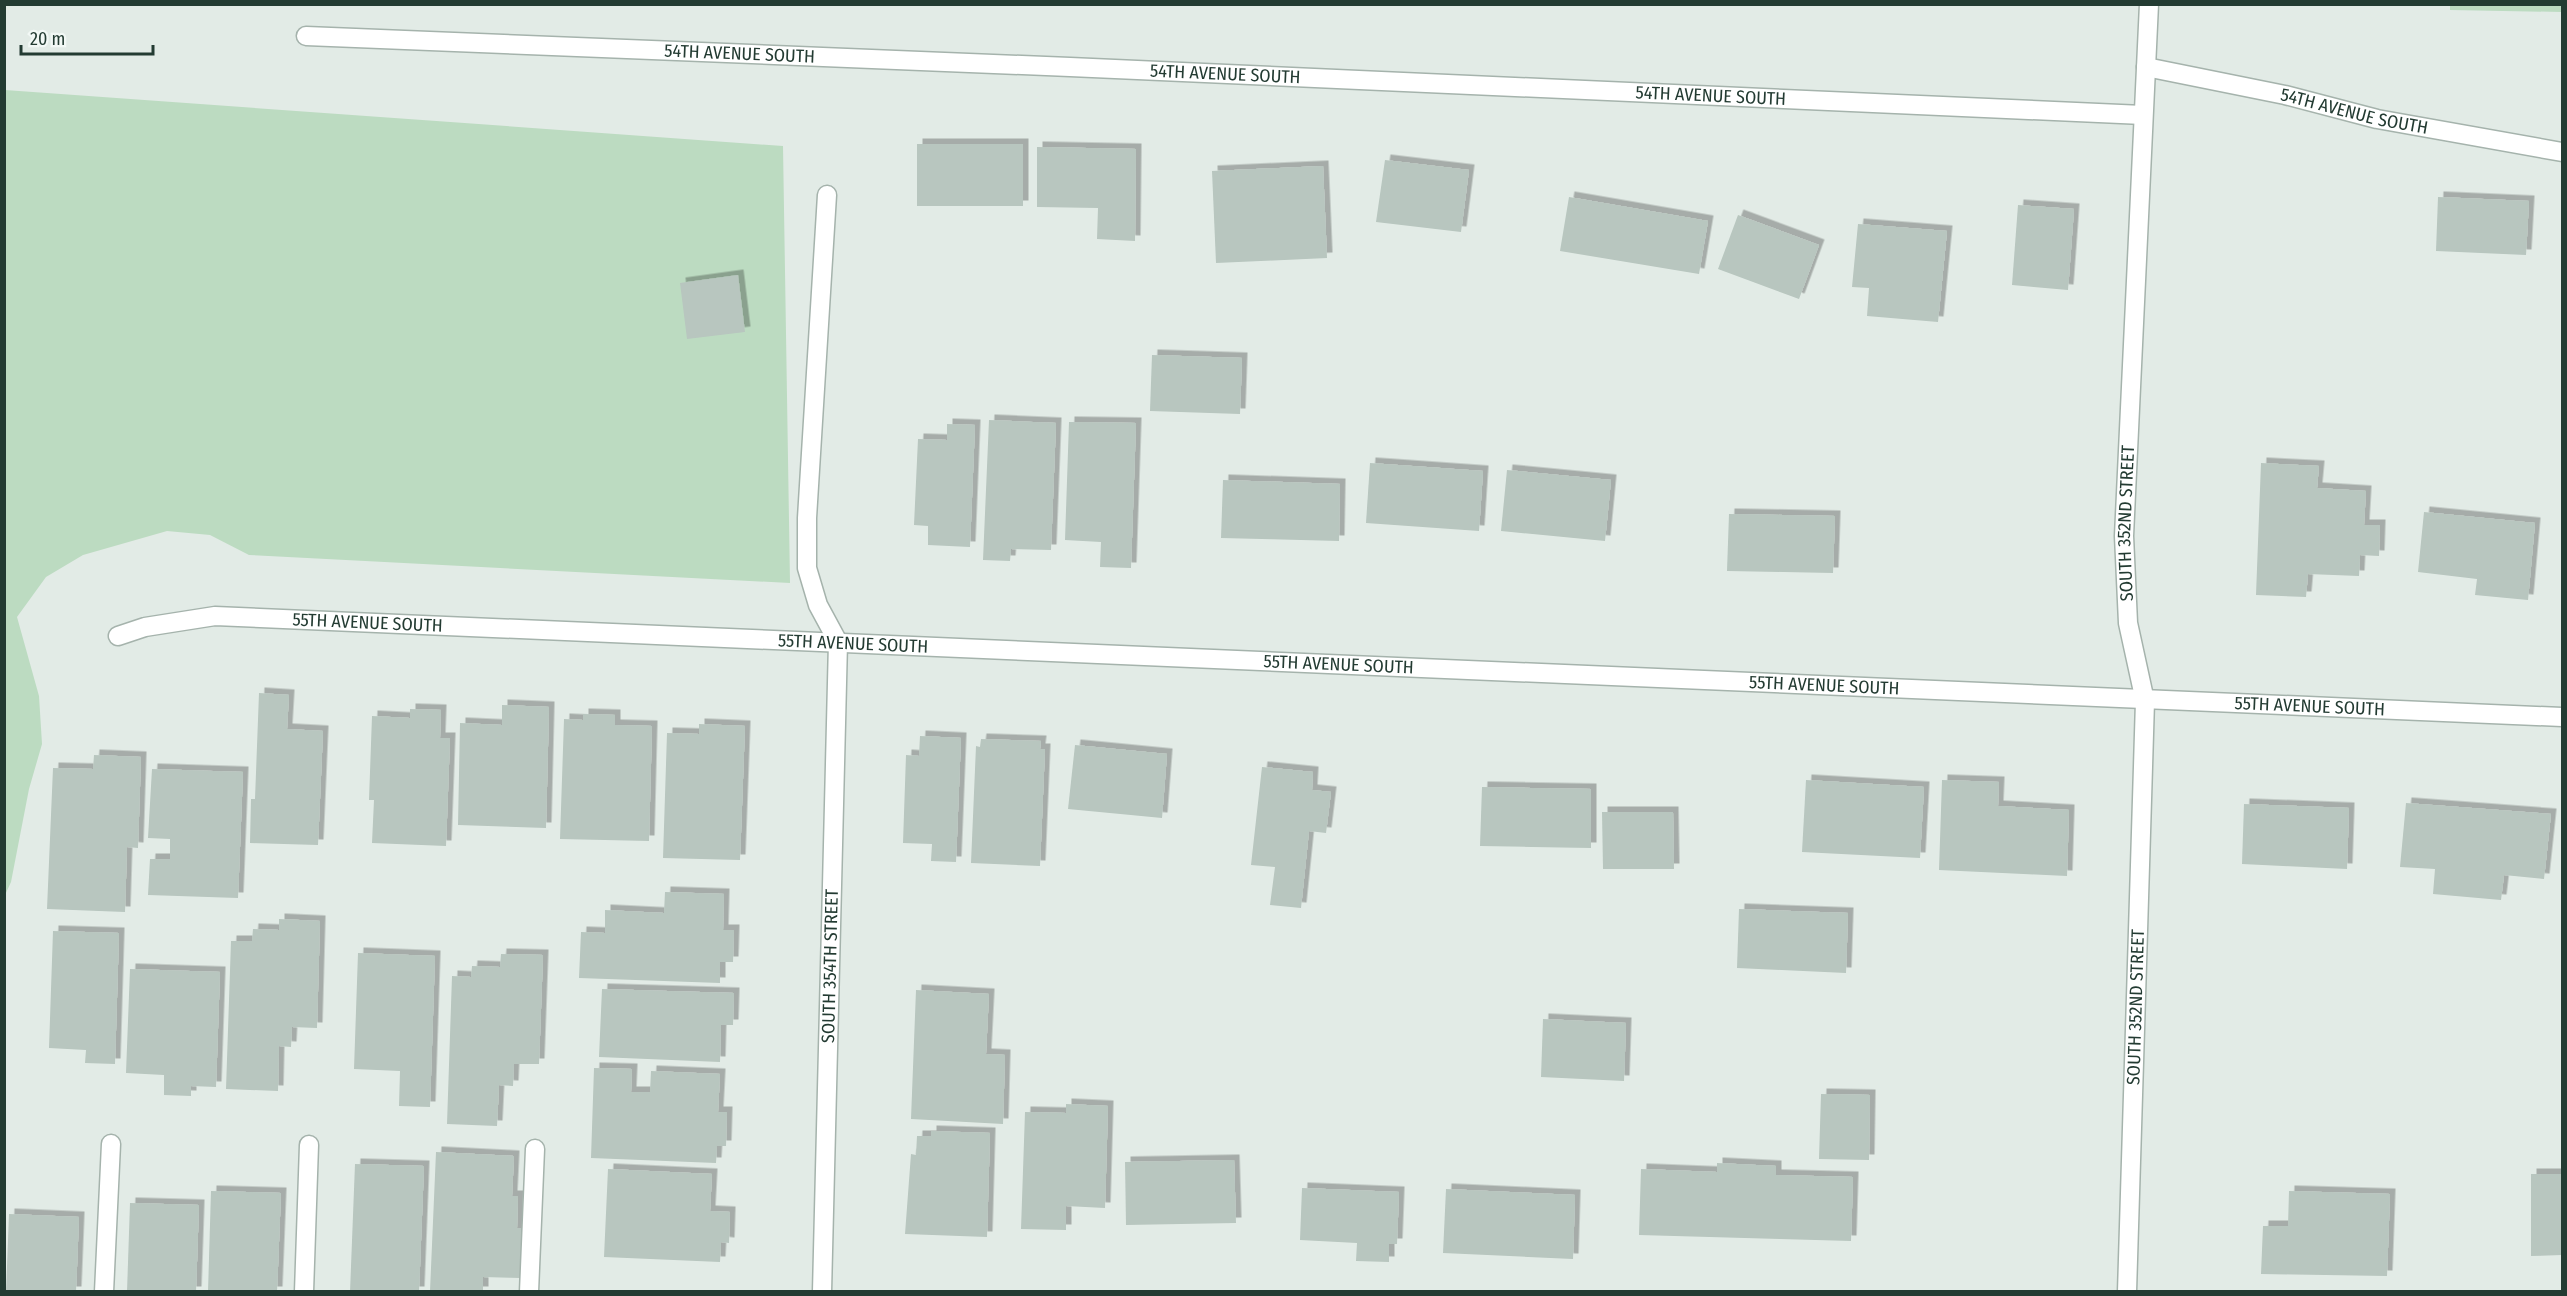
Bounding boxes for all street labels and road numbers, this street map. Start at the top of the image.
street label: 54TH AVENUE SOUTH [664,40,815,68]
street label: 54TH AVENUE SOUTH [1149,60,1301,88]
street label: 54TH AVENUE SOUTH [1635,81,1787,110]
street label: 54TH AVENUE SOUTH [2279,83,2430,139]
street label: SOUTH 352ND STREET [2113,444,2139,602]
street label: 55TH AVENUE SOUTH [292,608,443,637]
street label: 55TH AVENUE SOUTH [777,629,929,658]
street label: 55TH AVENUE SOUTH [1263,650,1414,679]
street label: 55TH AVENUE SOUTH [1749,671,1900,699]
street label: 55TH AVENUE SOUTH [2234,692,2385,720]
street label: SOUTH 354TH STREET [817,888,843,1043]
street label: SOUTH 352ND STREET [2122,928,2149,1085]

